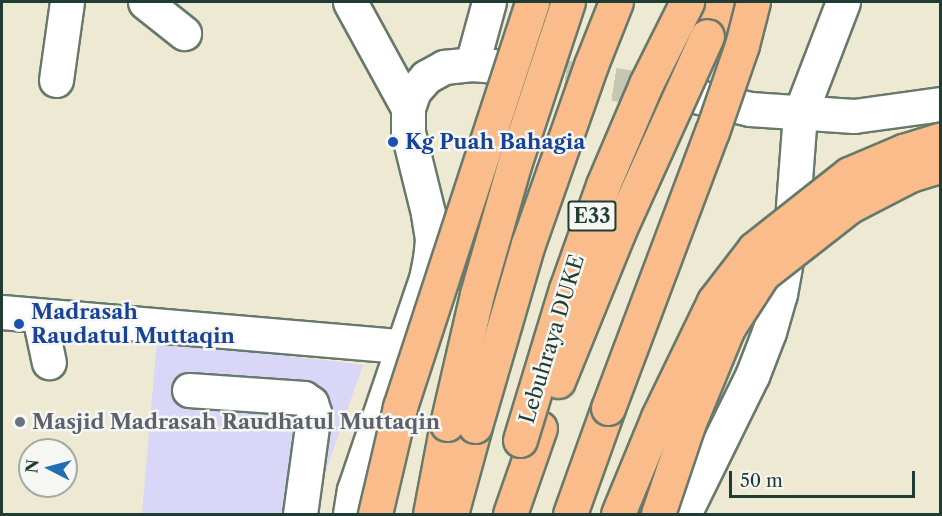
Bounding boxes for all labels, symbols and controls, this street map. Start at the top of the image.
place label: Kg Puah Bahagia [405,129,585,155]
marker: Kg Puah Bahagia [386,135,400,149]
road number: E33 [566,199,618,233]
street label: Lebuhraya DUKE [514,252,590,426]
place label: Madrasah Raudatul Muttaqin [31,299,235,349]
marker: Madrasah Raudatul Muttaqin [12,317,26,331]
place label: Masjid Madrasah Raudhatul Muttaqin [32,409,440,435]
marker: Masjid Madrasah Raudhatul Muttaqin [13,415,27,429]
north arrow [18,438,78,498]
text: N [21,458,43,474]
scale bar [732,459,918,497]
text: 50 m [740,470,783,492]

